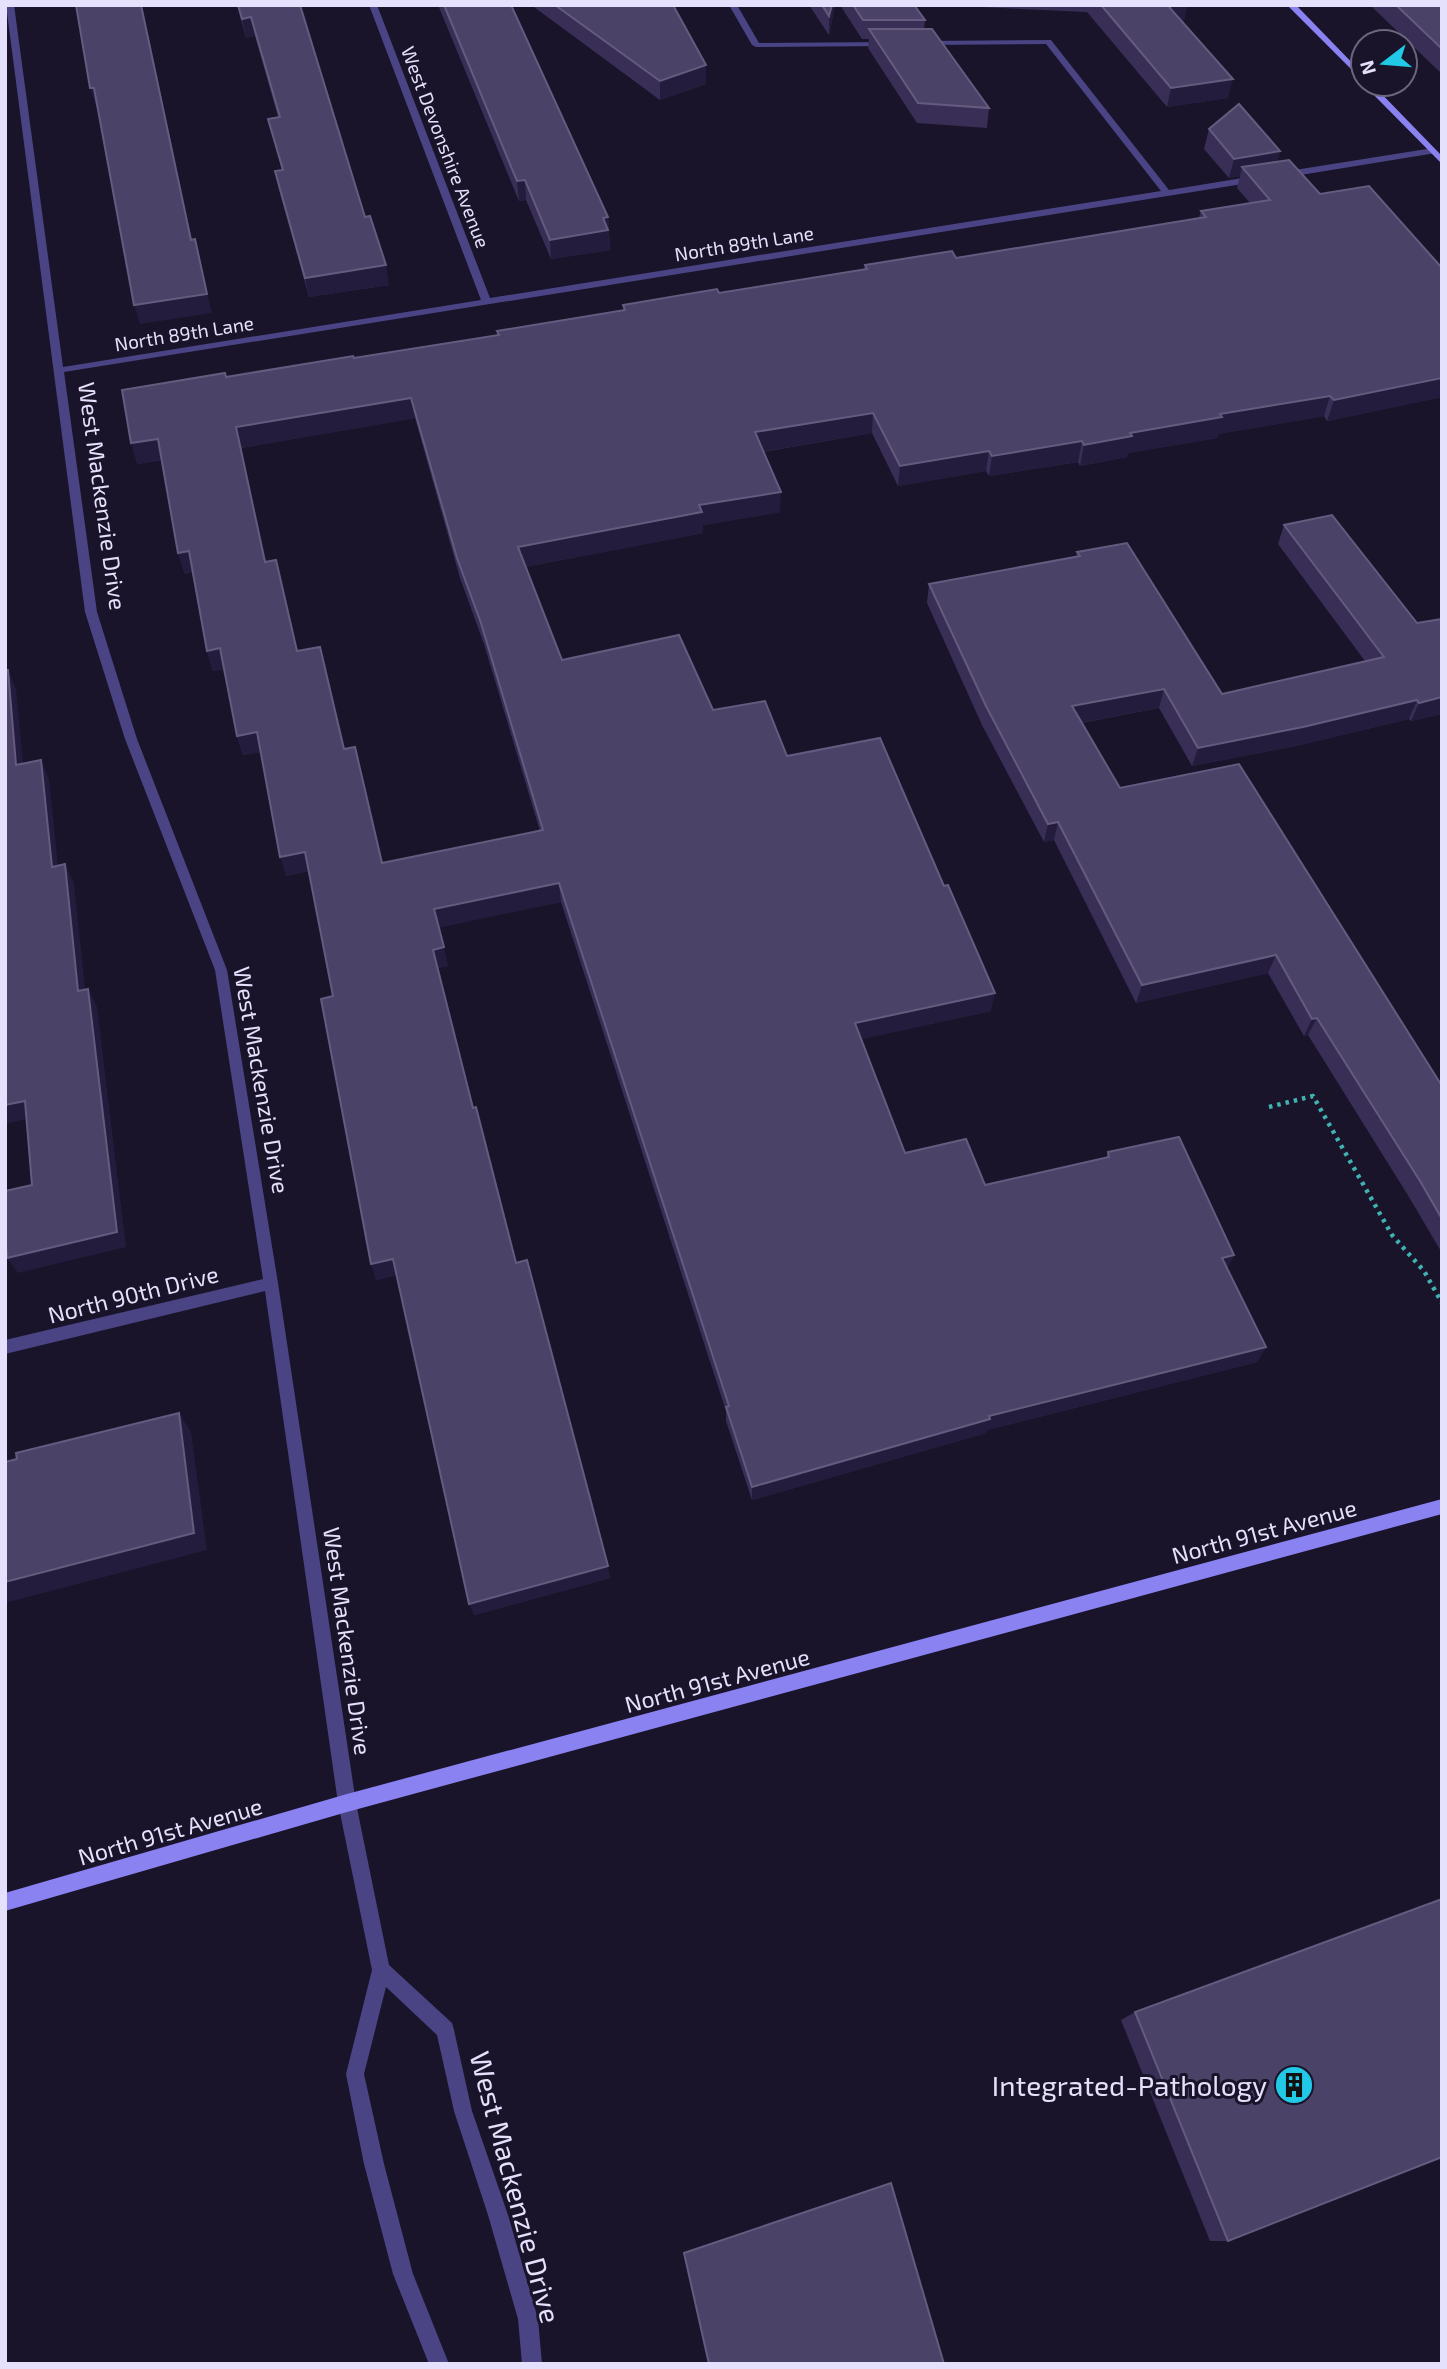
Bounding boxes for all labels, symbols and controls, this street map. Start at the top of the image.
north arrow [1349,28,1419,98]
street label: West Devonshire Avenue [397,43,495,251]
text: N [1354,58,1380,78]
street label: North 89th Lane [673,221,815,265]
street label: North 89th Lane [113,311,255,355]
street label: West Mackenzie Drive [73,380,133,612]
street label: West Mackenzie Drive [228,964,296,1196]
street label: North 90th Drive [45,1259,221,1329]
street label: North 91st Avenue [1169,1493,1359,1569]
street label: West Mackenzie Drive [318,1525,378,1757]
street label: North 91st Avenue [622,1642,812,1718]
street label: North 91st Avenue [75,1791,265,1871]
street label: West Mackenzie Drive [463,2047,569,2327]
building icon: Integrated-Pathology [1273,2064,1315,2106]
place label: Integrated-Pathology [992,2068,1267,2102]

